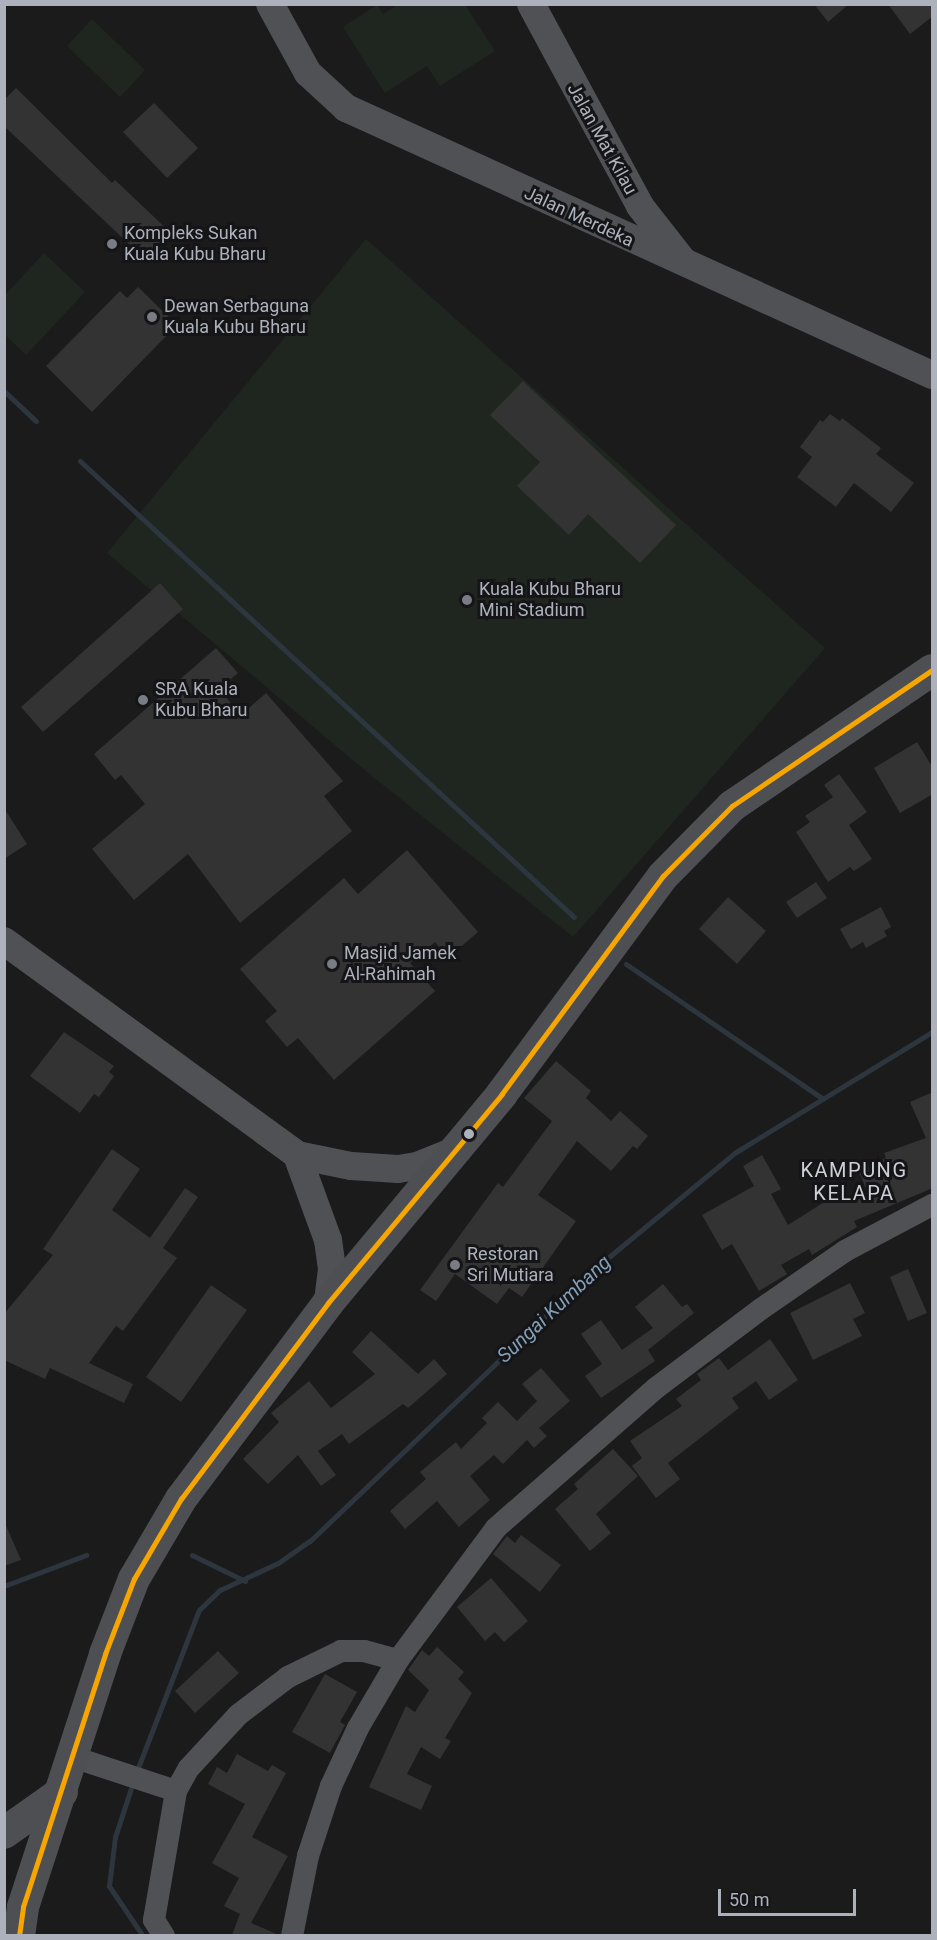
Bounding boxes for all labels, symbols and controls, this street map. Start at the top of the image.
street label: Jalan Mat Kilau [563,80,641,198]
street label: Jalan Merdeka [521,182,637,252]
place label: Kompleks Sukan Kuala Kubu Bharu [124,223,266,266]
marker: Kompleks Sukan Kuala Kubu Bharu [105,237,119,251]
place label: Dewan Serbaguna Kuala Kubu Bharu [164,296,309,338]
marker: Dewan Serbaguna Kuala Kubu Bharu [145,310,159,324]
place label: Kuala Kubu Bharu Mini Stadium [479,579,621,622]
marker: Kuala Kubu Bharu Mini Stadium [460,593,474,607]
place label: SRA Kuala Kubu Bharu [155,679,247,722]
marker: SRA Kuala Kubu Bharu [136,693,150,707]
place label: Masjid Jamek Al-Rahimah [344,943,456,986]
marker: Masjid Jamek Al-Rahimah [325,957,339,971]
unlabelled marker [463,1128,475,1140]
district label: KAMPUNG KELAPA [800,1158,908,1205]
place label: Restoran Sri Mutiara [467,1244,554,1286]
water label: Sungai Kumbang [492,1250,616,1368]
marker: Restoran Sri Mutiara [448,1258,462,1272]
scale bar [721,1877,859,1915]
text: 50 m [729,1889,769,1910]

